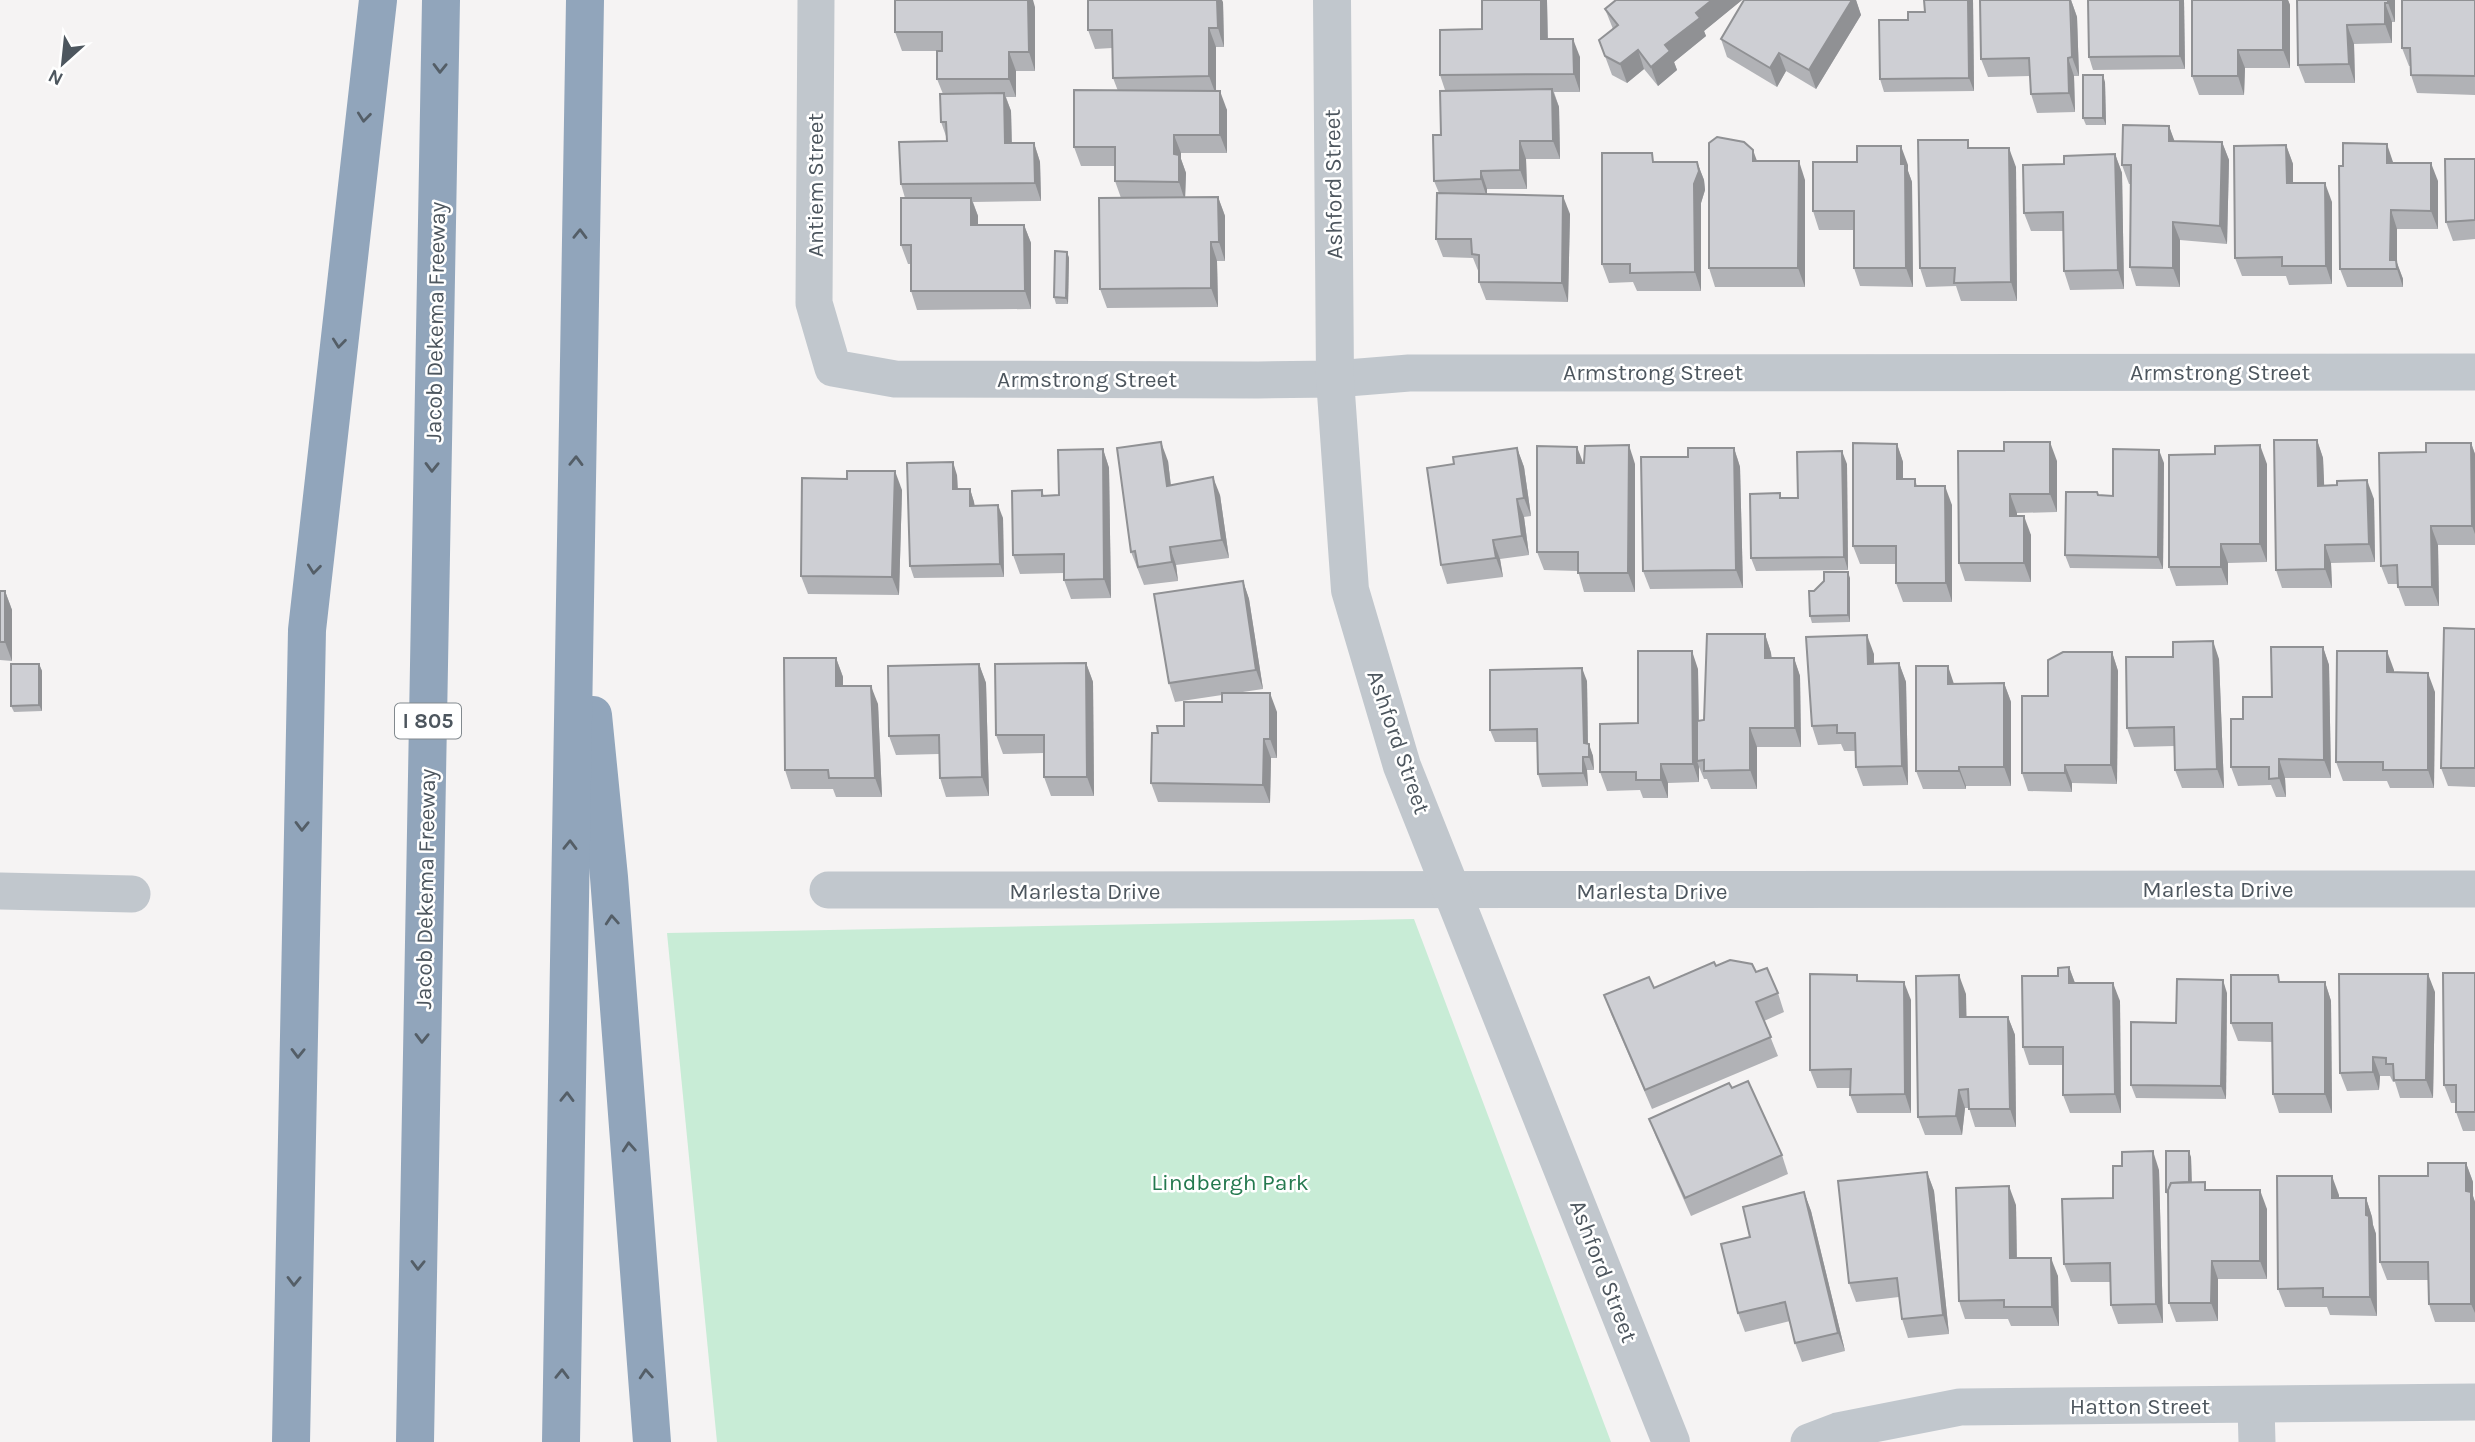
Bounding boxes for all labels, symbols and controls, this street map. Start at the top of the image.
north arrow [28,28,98,98]
one-way arrow [432,63,447,74]
text: N [45,64,67,90]
street label: Ashford Street [1319,108,1348,259]
one-way arrow [357,111,372,122]
street label: Antiem Street [802,112,829,257]
street label: Jacob Dekema Freeway [420,201,451,443]
one-way arrow [573,228,588,239]
one-way arrow [332,337,347,348]
street label: Armstrong Street [1563,359,1743,386]
street label: Armstrong Street [2130,359,2310,386]
street label: Armstrong Street [997,366,1177,393]
one-way arrow [568,455,584,466]
one-way arrow [425,462,440,473]
one-way arrow [306,563,321,574]
street label: Ashford Street [1361,667,1436,818]
road number: I 805 [395,704,461,738]
street label: Jacob Dekema Freeway [410,768,441,1010]
one-way arrow [295,821,310,832]
one-way arrow [563,840,578,851]
street label: Marlesta Drive [2142,876,2294,903]
street label: Marlesta Drive [1009,878,1161,905]
street label: Marlesta Drive [1576,878,1728,905]
one-way arrow [605,914,620,925]
one-way arrow [414,1033,430,1043]
one-way arrow [290,1048,306,1059]
one-way arrow [559,1092,574,1103]
one-way arrow [622,1141,637,1152]
park label: Lindbergh Park [1151,1169,1309,1196]
street label: Ashford Street [1564,1196,1643,1346]
one-way arrow [410,1260,426,1271]
one-way arrow [286,1276,302,1286]
one-way arrow [554,1368,570,1379]
one-way arrow [639,1368,654,1379]
street label: Hatton Street [2070,1393,2211,1420]

